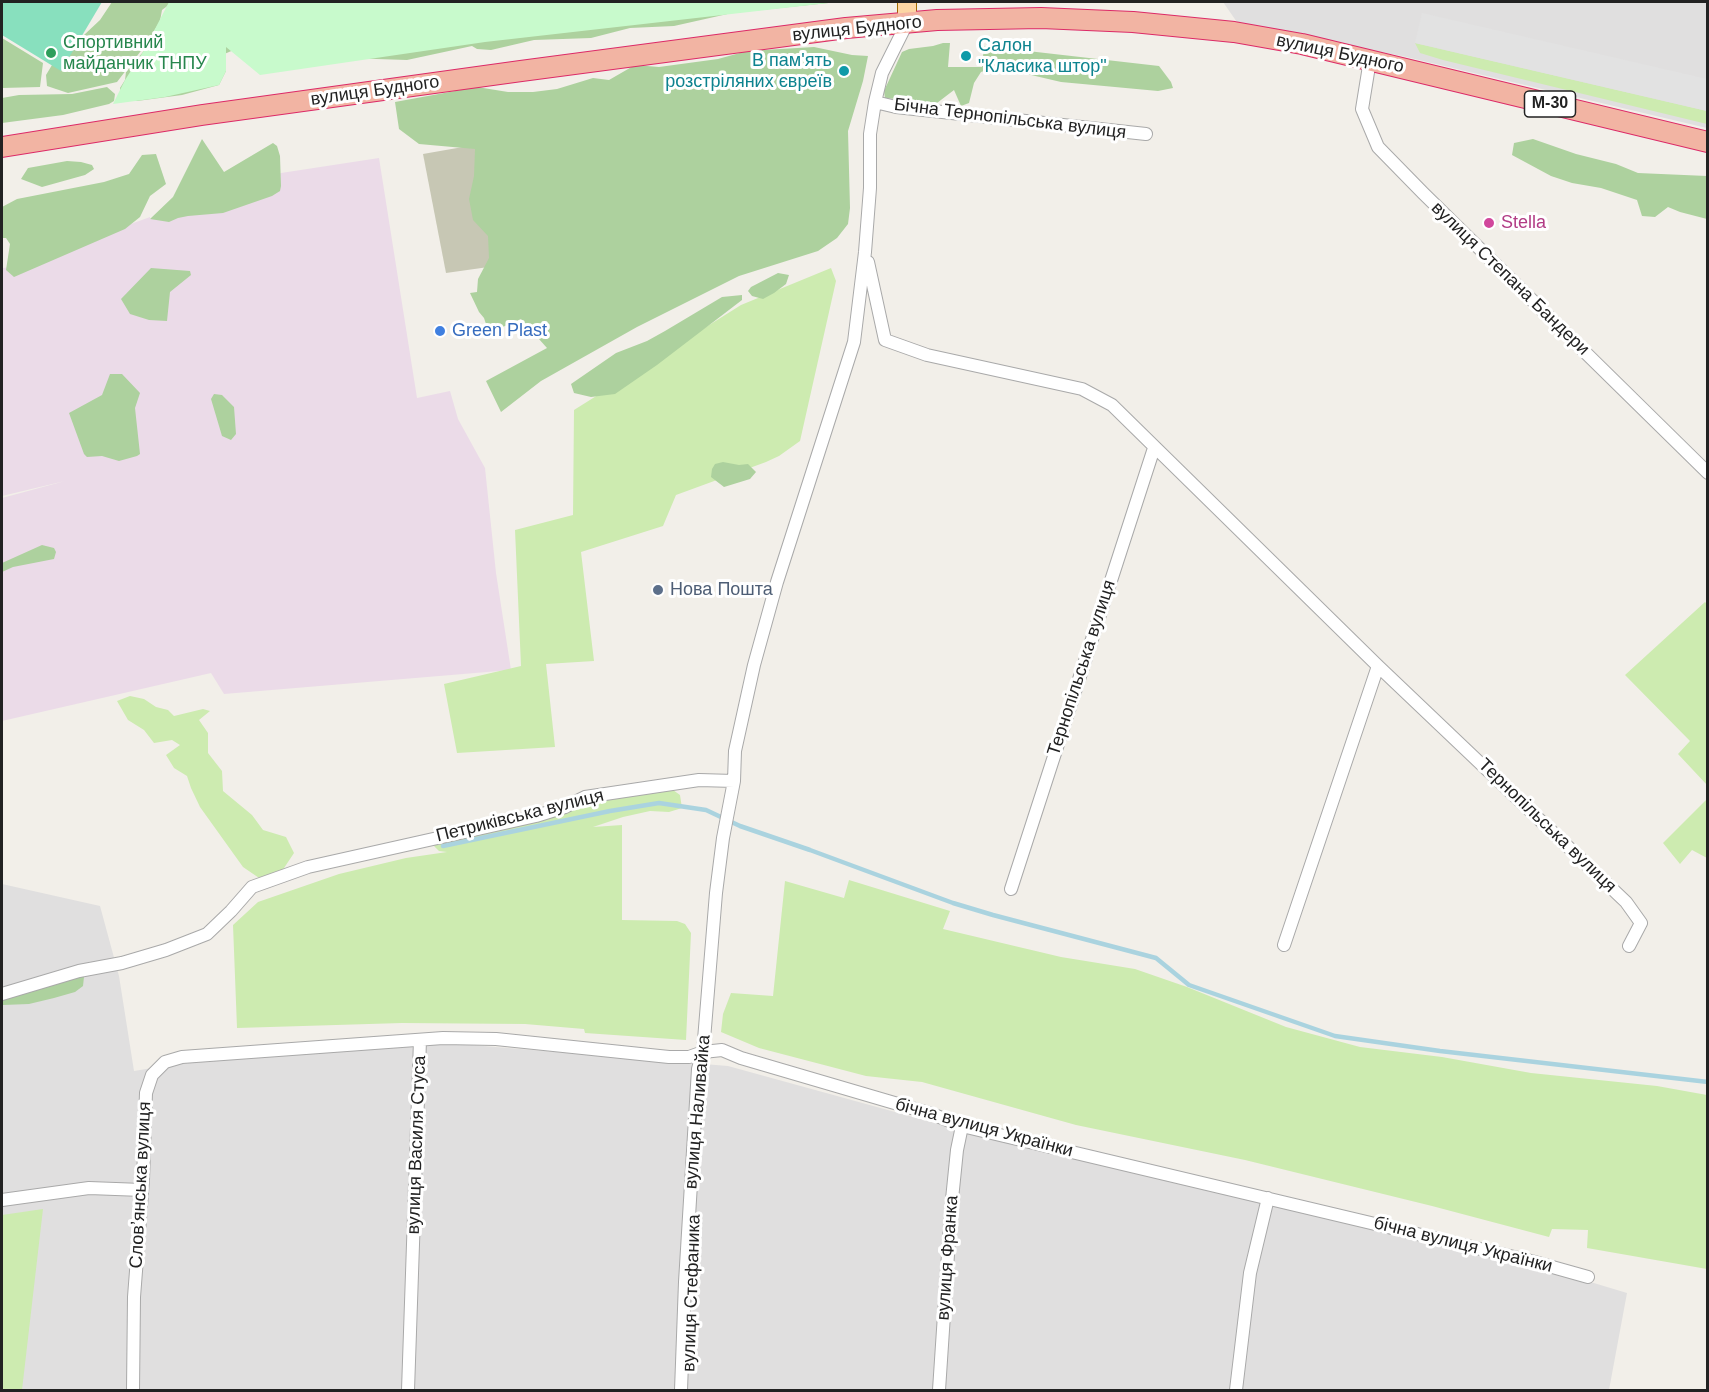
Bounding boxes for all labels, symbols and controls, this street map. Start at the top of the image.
street label: вулиця Будного [791,11,923,47]
street label: вулиця Будного [1274,30,1406,78]
place label: Спортивний майданчик ТНПУ [63,32,207,74]
place label: Салон "Класика штор" [978,35,1107,78]
marker: Спортивний майданчик ТНПУ [44,46,58,60]
marker: Салон "Класика штор" [959,49,973,63]
place label: В пам'ять розстріляних євреїв [665,50,832,92]
marker: В пам'ять розстріляних євреїв [837,64,851,78]
street label: вулиця Будного [309,71,441,111]
road number: М-30 [1524,91,1576,117]
street label: Бічна Тернопільська вулиця [893,94,1127,144]
street label: вулиця Степана Бандери [1426,198,1594,360]
place label: Stella [1501,212,1546,234]
marker: Stella [1482,216,1496,230]
place label: Green Plast [452,320,547,342]
marker: Green Plast [433,324,447,338]
street label: Тернопільська вулиця [1043,577,1121,759]
place label: Нова Пошта [670,579,773,601]
marker: Нова Пошта [651,583,665,597]
street label: Тернопільська вулиця [1473,754,1621,898]
street label: Петриківська вулиця [434,785,606,847]
street label: вулиця Наливайка [681,1034,715,1190]
street label: вулиця Василя Стуса [403,1055,431,1235]
street label: бічна вулиця Українки [893,1094,1075,1162]
street label: Словʼянська вулиця [126,1101,156,1269]
street label: вулиця Франка [933,1195,963,1321]
street label: бічна вулиця Українки [1371,1212,1555,1278]
street label: вулиця Стефаника [678,1214,706,1372]

